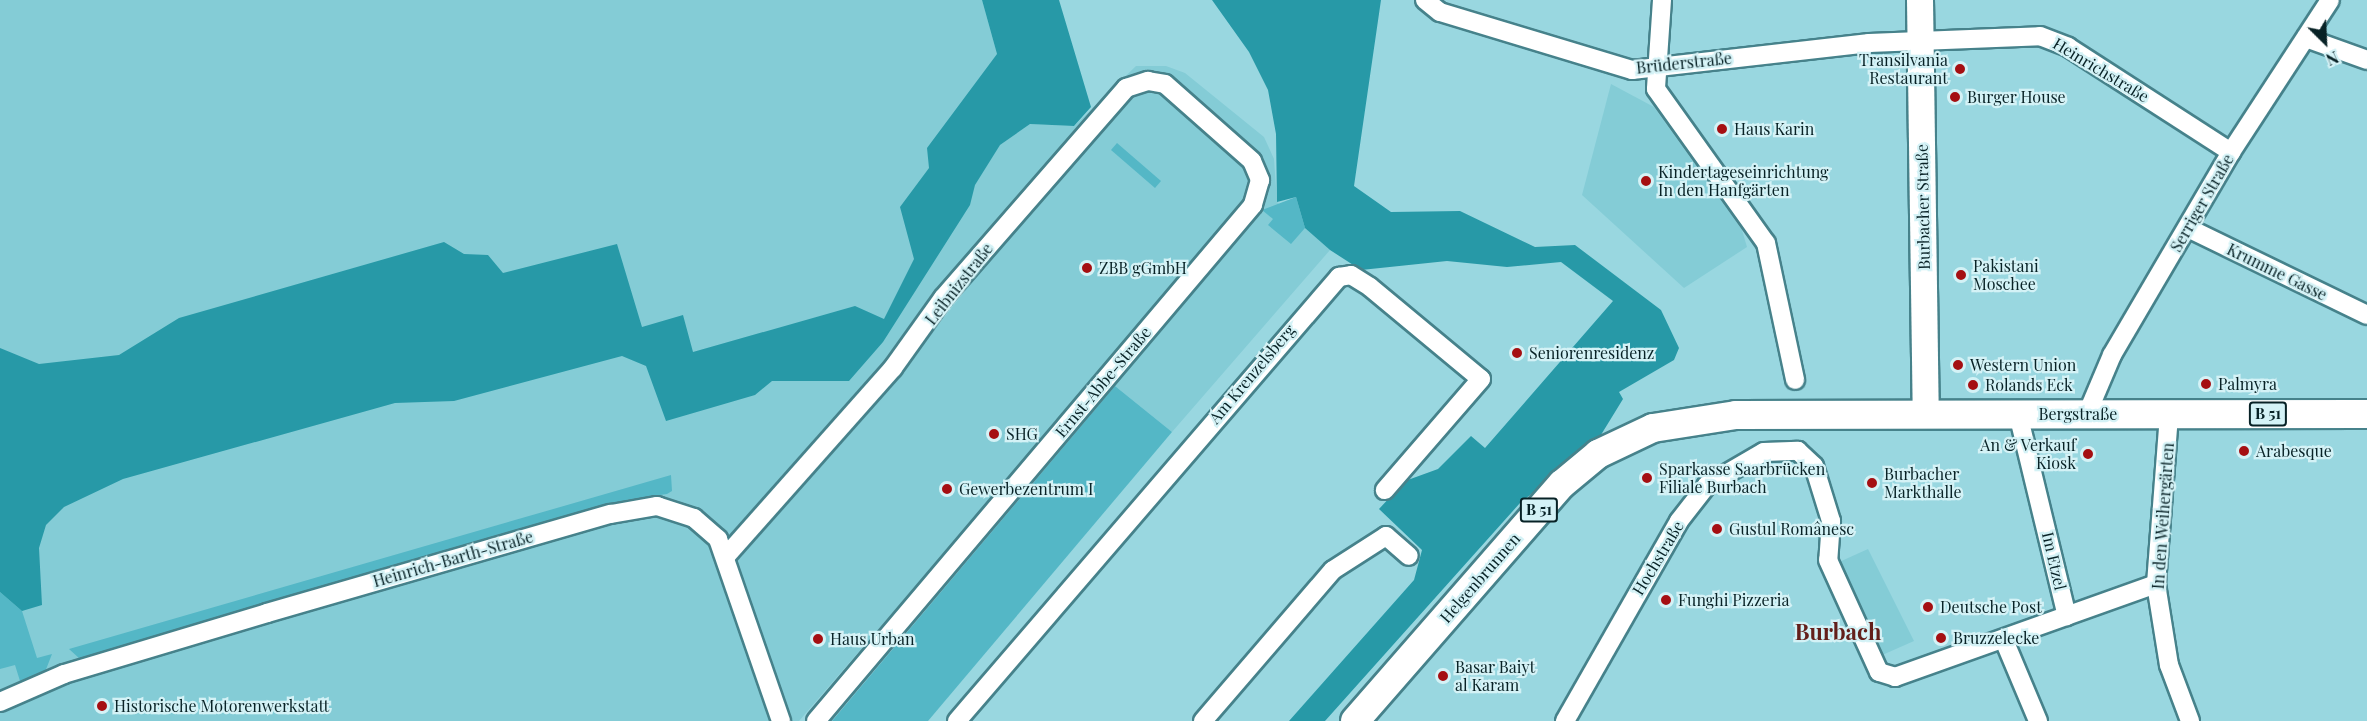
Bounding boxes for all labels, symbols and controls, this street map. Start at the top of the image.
north arrow [2295,12,2355,72]
street label: Heinrichstraße [2050,34,2152,106]
text: N [2323,47,2342,71]
street label: Brüderstraße [1635,48,1733,78]
place label: Transilvania Restaurant [1859,50,1948,88]
marker: Transilvania Restaurant [1953,62,1967,76]
place label: Burger House [1967,87,2066,107]
marker: Burger House [1948,90,1962,104]
place label: Haus Karin [1734,119,1814,139]
marker: Haus Karin [1715,122,1729,136]
street label: Burbacher Straße [1912,144,1934,270]
street label: Serriger Straße [2166,151,2238,255]
place label: Kindertageseinrichtung In den Hanfgärten [1658,162,1829,200]
marker: Kindertageseinrichtung In den Hanfgärten [1639,174,1653,188]
street label: Leibnizstraße [921,239,997,329]
street label: Krumme Gasse [2224,239,2330,305]
place label: Pakistani Moschee [1973,256,2039,294]
place label: ZBB gGmbH [1099,258,1187,278]
marker: ZBB gGmbH [1080,261,1094,275]
marker: Pakistani Moschee [1954,268,1968,282]
street label: Am Krenzelsberg [1205,321,1299,427]
street label: Ernst-Abbe-Straße [1051,323,1155,441]
place label: Seniorenresidenz [1529,343,1654,363]
marker: Seniorenresidenz [1510,346,1524,360]
place label: Western Union [1970,355,2076,375]
marker: Western Union [1951,358,1965,372]
place label: Palmyra [2218,374,2277,394]
place label: Rolands Eck [1985,375,2073,395]
marker: Palmyra [2199,377,2213,391]
marker: Rolands Eck [1966,378,1980,392]
road number: B 51 [2248,402,2288,426]
street label: Bergstraße [2039,404,2117,424]
place label: SHG [1006,424,1038,444]
marker: SHG [987,427,1001,441]
place label: An & Verkauf Kiosk [1980,435,2076,473]
place label: Arabesque [2256,441,2332,461]
street label: In den Weihergärten [2148,442,2178,590]
marker: Arabesque [2237,444,2251,458]
marker: An & Verkauf Kiosk [2081,447,2095,461]
place label: Sparkasse Saarbrücken Filiale Burbach [1659,459,1825,497]
place label: Burbacher Markthalle [1884,464,1962,502]
marker: Sparkasse Saarbrücken Filiale Burbach [1640,471,1654,485]
marker: Burbacher Markthalle [1865,476,1879,490]
place label: Gewerbezentrum I [959,479,1093,499]
marker: Gewerbezentrum I [940,482,954,496]
road number: B 51 [1520,498,1558,522]
street label: Hochstraße [1628,517,1688,599]
place label: Gustul Românesc [1729,519,1854,539]
marker: Gustul Românesc [1710,522,1724,536]
street label: Heinrich-Barth-Straße [371,527,535,591]
street label: Helgenbrunnen [1436,529,1524,627]
street label: Im Etzel [2038,530,2070,592]
place label: Funghi Pizzeria [1678,590,1789,610]
marker: Funghi Pizzeria [1659,593,1673,607]
place label: Deutsche Post [1940,597,2042,617]
marker: Deutsche Post [1921,600,1935,614]
district label: Burbach [1795,619,1881,645]
place label: Bruzzelecke [1953,628,2039,648]
place label: Haus Urban [830,629,914,649]
marker: Bruzzelecke [1934,631,1948,645]
marker: Haus Urban [811,632,825,646]
place label: Basar Baiyt al Karam [1455,657,1536,695]
marker: Basar Baiyt al Karam [1436,669,1450,683]
place label: Historische Motorenwerkstatt [114,696,329,716]
marker: Historische Motorenwerkstatt [95,699,109,713]

